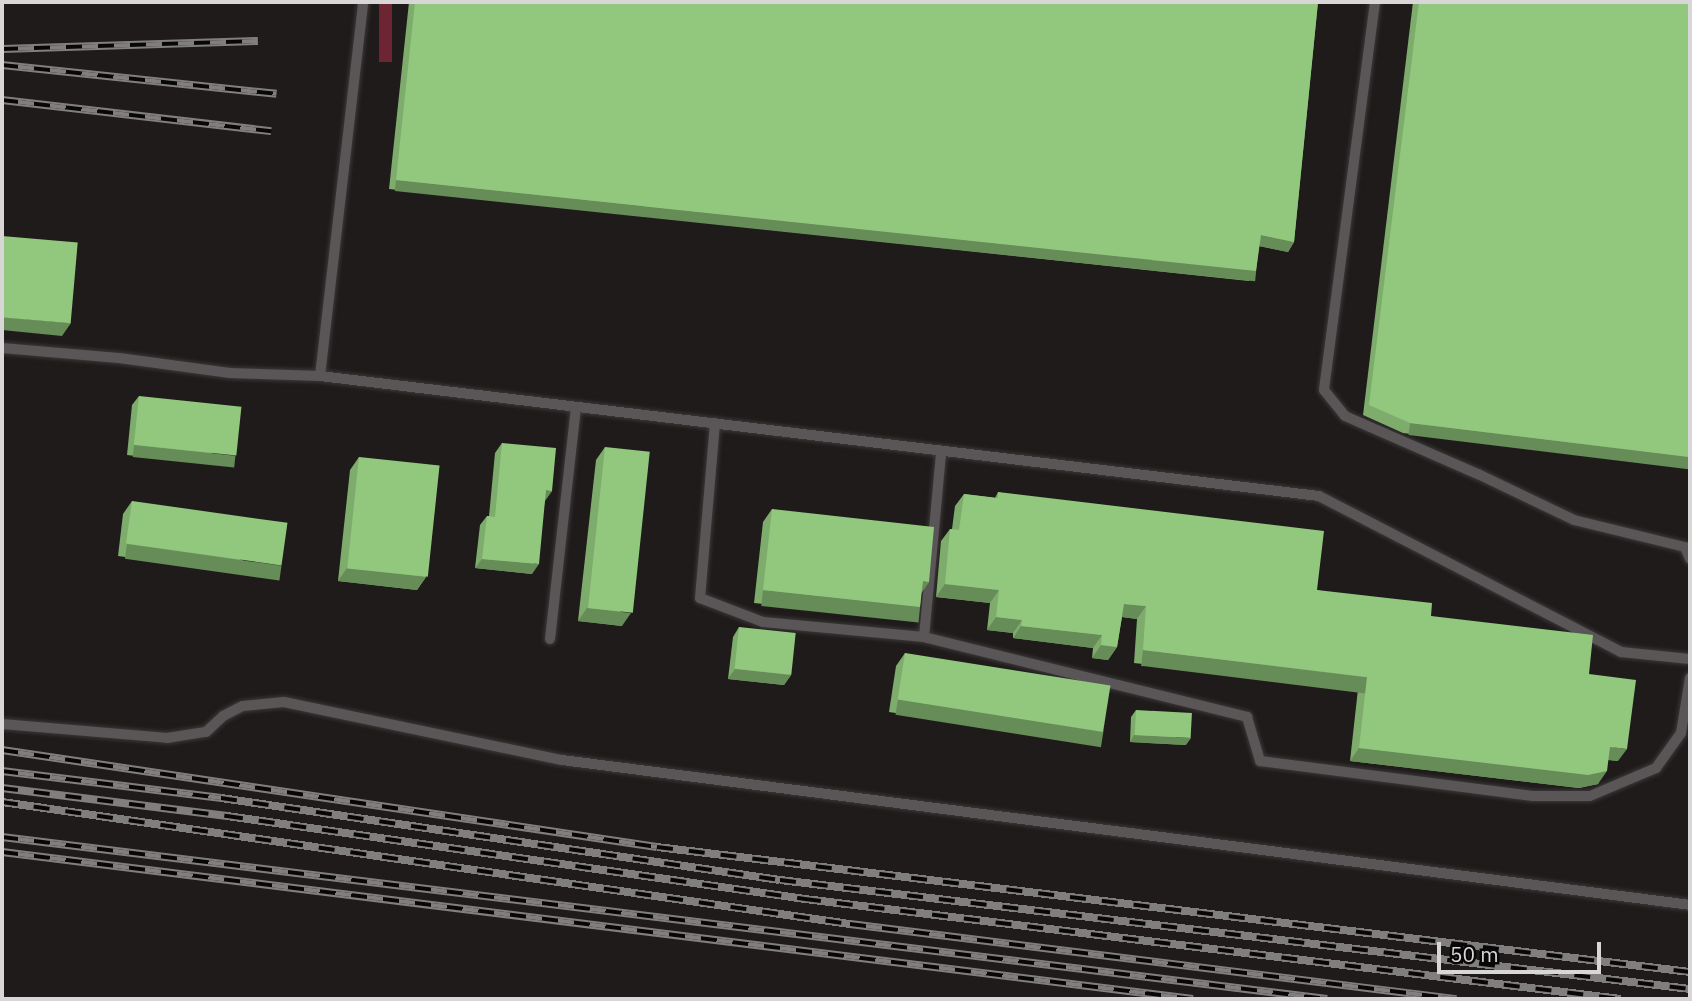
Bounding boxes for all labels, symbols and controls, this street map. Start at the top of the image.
scale bar [1440,928,1604,972]
text: 50 m [1450,940,1499,968]

